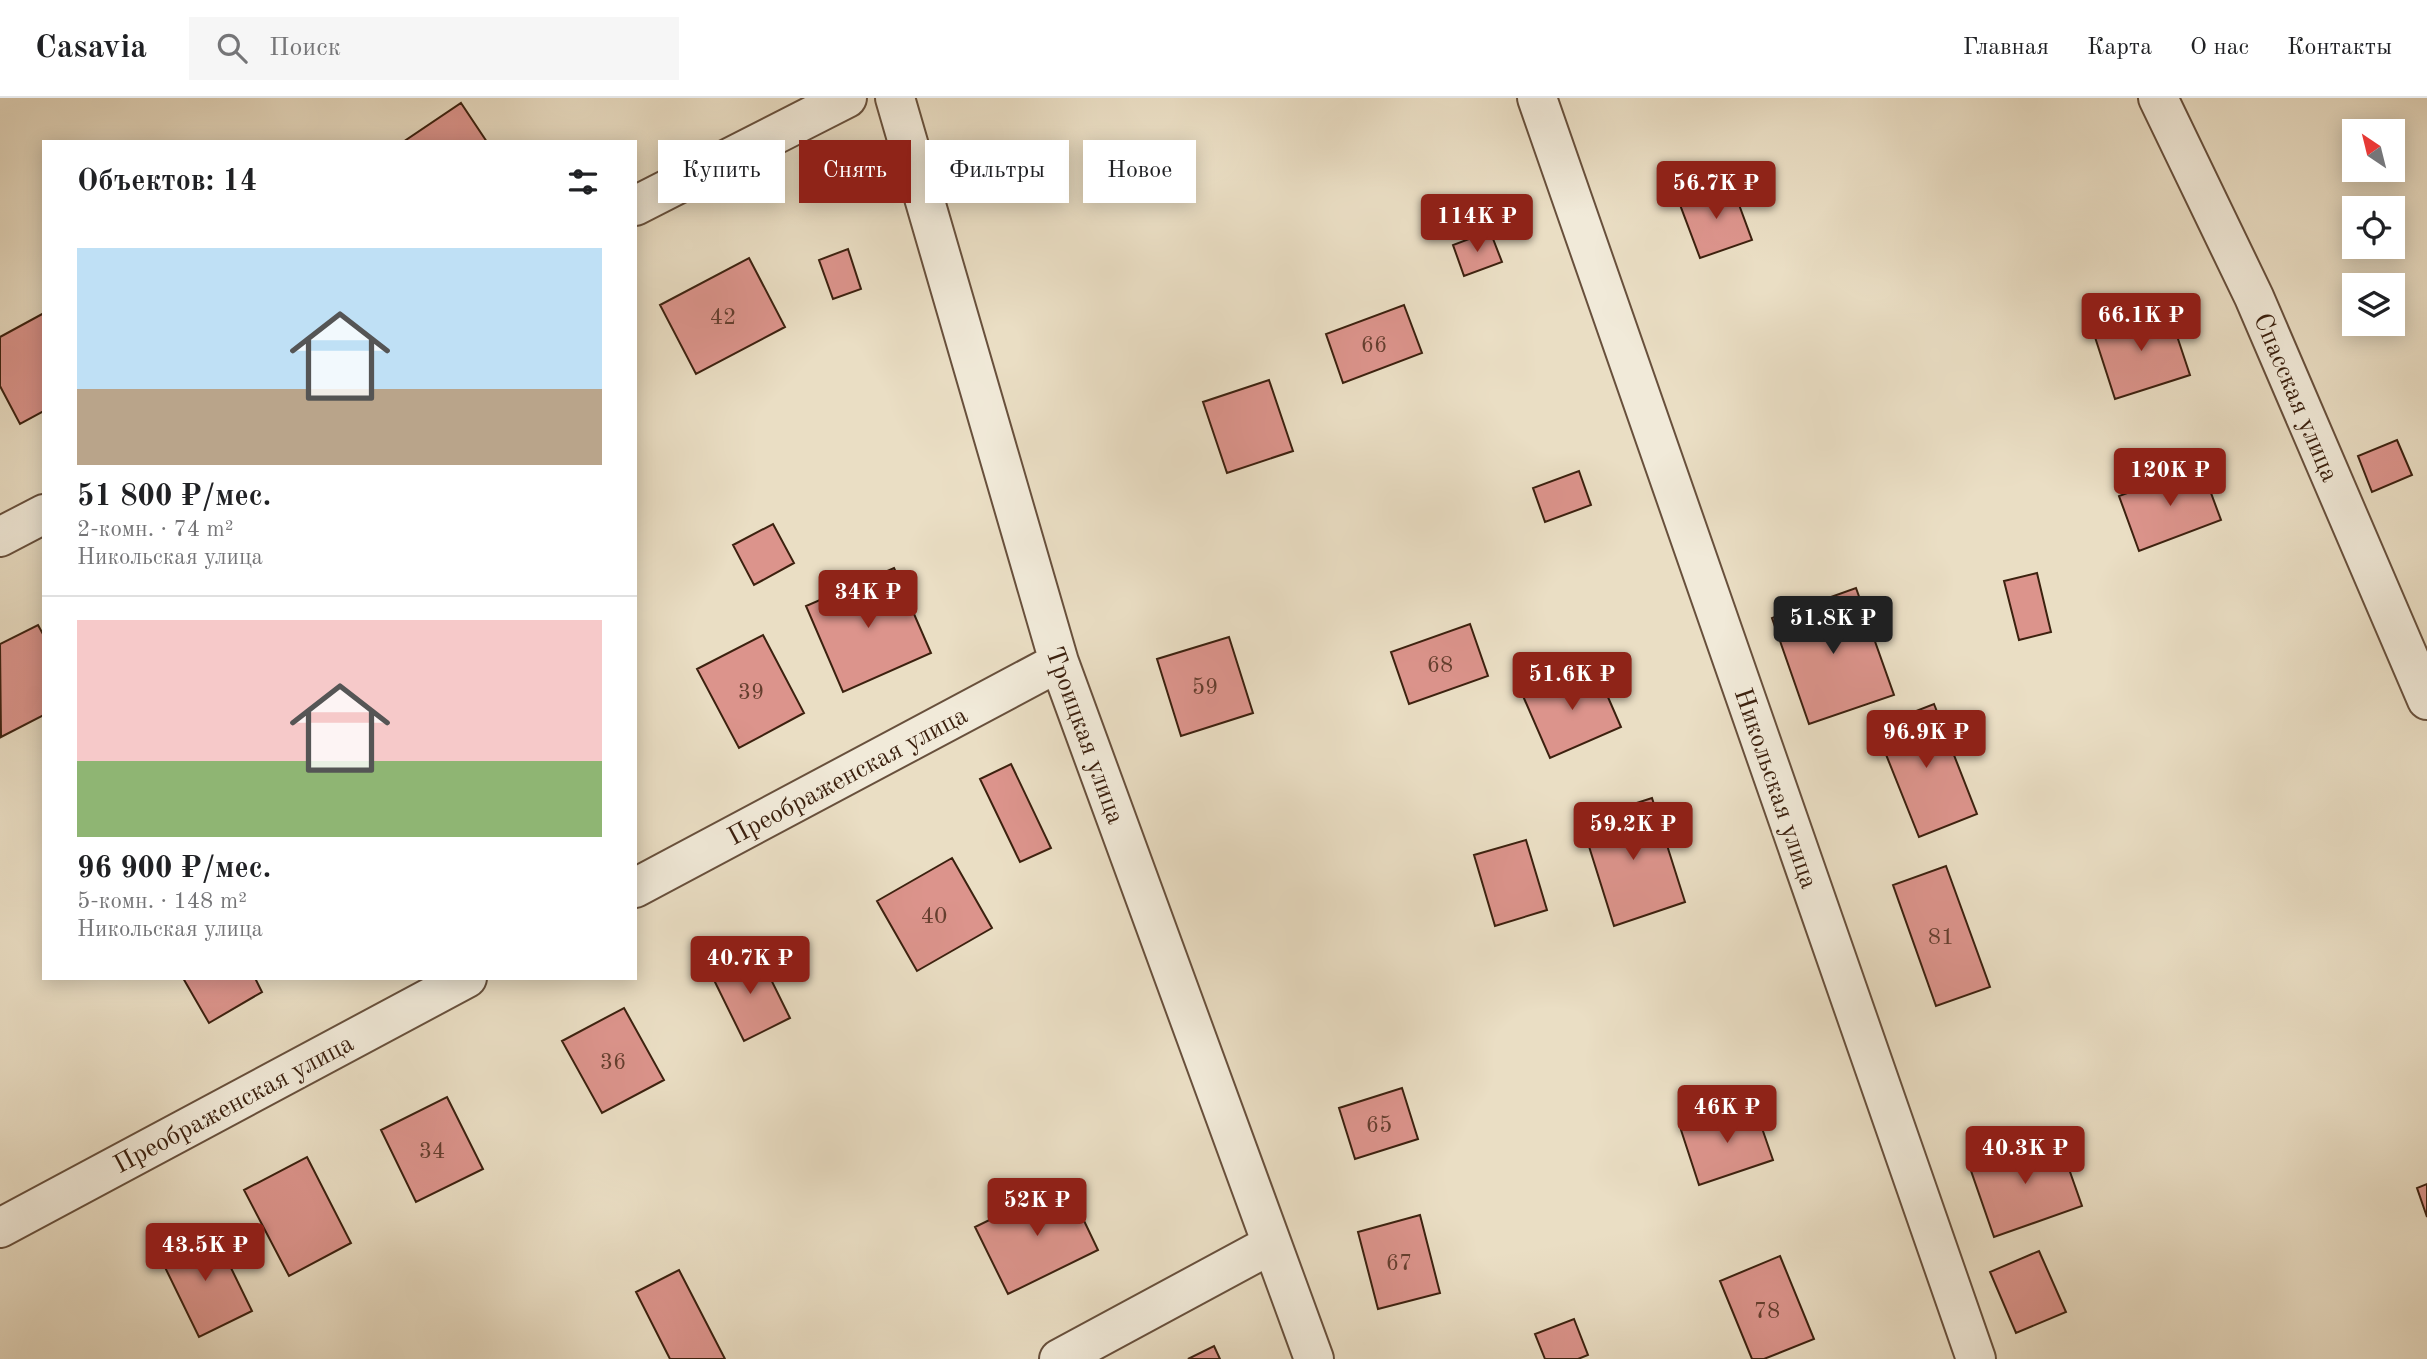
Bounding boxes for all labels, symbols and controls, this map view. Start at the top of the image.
search box [189,17,679,80]
icon: search [213,29,251,67]
text: Casavia [35,32,147,65]
text: Поиск [269,35,341,61]
text: Главная [1963,36,2049,60]
text: Карта [2087,36,2152,60]
text: О нас [2190,36,2249,60]
text: Контакты [2287,36,2392,60]
north arrow [2342,119,2404,182]
map controls [2342,119,2405,336]
chip: Купить [658,140,785,203]
chip: Снять [799,140,911,203]
chip: Фильтры [925,140,1069,203]
chip: Новое [1083,140,1196,203]
pin: 56.7K ₽ [1651,162,1781,221]
icon: filters [564,163,602,201]
text: Объектов: 14 [77,167,257,197]
text: 56.7K ₽ [1673,172,1759,195]
pin: 114K ₽ [1420,194,1534,254]
button: locate [2342,196,2405,259]
text: 114K ₽ [1437,205,1517,228]
button: layers [2342,273,2405,336]
icon: home [277,293,403,419]
pin: 66.1K ₽ [2076,294,2206,353]
text: 66.1K ₽ [2098,304,2184,327]
house number: 42 [710,306,736,329]
street label: Спасская улица [2248,310,2342,486]
house number: 66 [1361,334,1387,357]
pin: 120K ₽ [2113,448,2227,508]
text: 120K ₽ [2130,459,2210,482]
text: 51 800 ₽/мес. [77,482,271,512]
text: 2-комн. · 74 m² [77,518,234,541]
text: Никольская улица [77,546,263,569]
pin: 34K ₽ [819,570,917,630]
text: 34K ₽ [835,581,901,604]
pin: 51.8K ₽ [1768,596,1898,656]
text: 51.8K ₽ [1790,607,1876,630]
street label: Троицкая улица [1040,644,1128,828]
pin: 51.6K ₽ [1507,652,1637,712]
house number: 68 [1427,654,1453,677]
text: 51.6K ₽ [1529,663,1615,686]
icon: home [277,665,403,791]
house number: 59 [1192,676,1218,699]
house number: 39 [738,681,764,704]
street label: Никольская улица [1729,685,1822,892]
street label: Преображенская улица [724,702,972,851]
pin: 96.9K ₽ [1861,710,1991,770]
text: 96.9K ₽ [1883,721,1969,744]
pin: 59.2K ₽ [1568,802,1698,862]
text: 59.2K ₽ [1590,813,1676,836]
text: 96 900 ₽/мес. [77,854,271,884]
text: 5-комн. · 148 m² [77,890,247,913]
house number: 40 [921,905,947,928]
text: Никольская улица [77,918,263,941]
house number: 81 [1928,926,1954,949]
pin: 40.7K ₽ [685,936,815,996]
text: 40.7K ₽ [707,947,793,970]
street label: Преображенская улица [110,1030,358,1179]
house number: 36 [600,1051,626,1074]
pin: 46K ₽ [1678,1086,1776,1145]
text: 46K ₽ [1694,1096,1760,1119]
house number: 65 [1366,1114,1392,1137]
pin: 40.3K ₽ [1960,1126,2090,1186]
text: 40.3K ₽ [1982,1137,2068,1160]
house number: 34 [419,1140,445,1163]
pin: 52K ₽ [988,1178,1086,1238]
text: 52K ₽ [1004,1189,1070,1212]
pin: 43.5K ₽ [140,1224,270,1283]
text: 43.5K ₽ [162,1234,248,1257]
house number: 67 [1386,1252,1412,1275]
house number: 78 [1754,1300,1780,1323]

